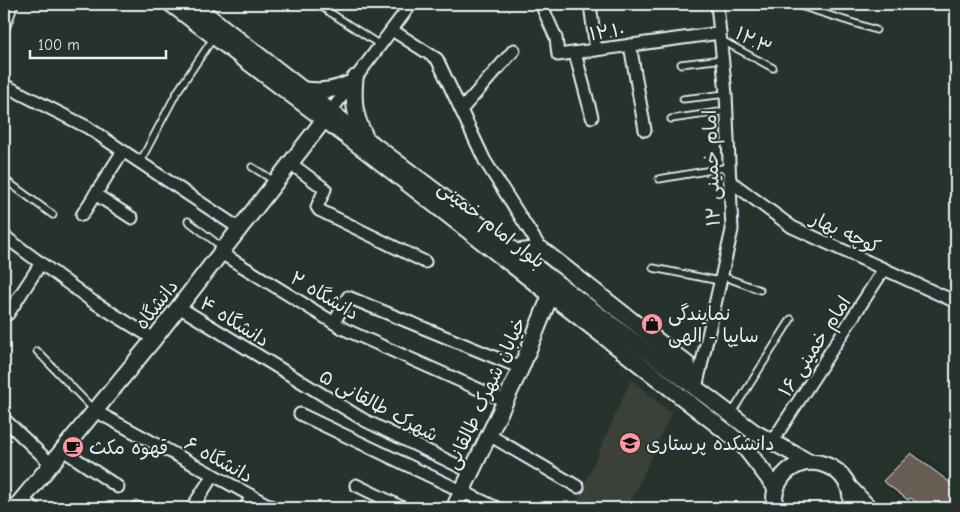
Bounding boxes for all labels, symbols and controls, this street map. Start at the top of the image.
street label: ۱۲.۱۰ [588,19,626,45]
street label: ۱۲.۳ [731,22,776,60]
scale bar [30,28,166,60]
text: 100 m [38,36,80,54]
street label: امام خمینی ۱۲ [699,109,728,227]
street label: بلوار امام خمینی [432,176,549,276]
street label: کوچه بهار [805,206,884,259]
street label: دانشگاه ۲ [286,267,363,325]
street label: دانشگاه [131,275,183,334]
street label: دانشگاه ۴ [196,292,273,352]
street label: امام خمینی ۱۶ [774,292,858,403]
place label: نمایندگی سایپا - الهی [668,303,759,348]
shop icon: نمایندگی سایپا - الهی [640,312,664,336]
street label: خیابان شهرک طالقانی [441,314,532,473]
street label: شهرک طالقانی ۵ [315,365,442,447]
school or university icon: دانشکده پرستاری [618,431,642,455]
street label: دانشگاه ۶ [181,432,257,488]
place label: دانشکده پرستاری [646,433,774,456]
cafe icon: قهوه مکث [61,435,85,459]
place label: قهوه مکث [89,437,168,460]

